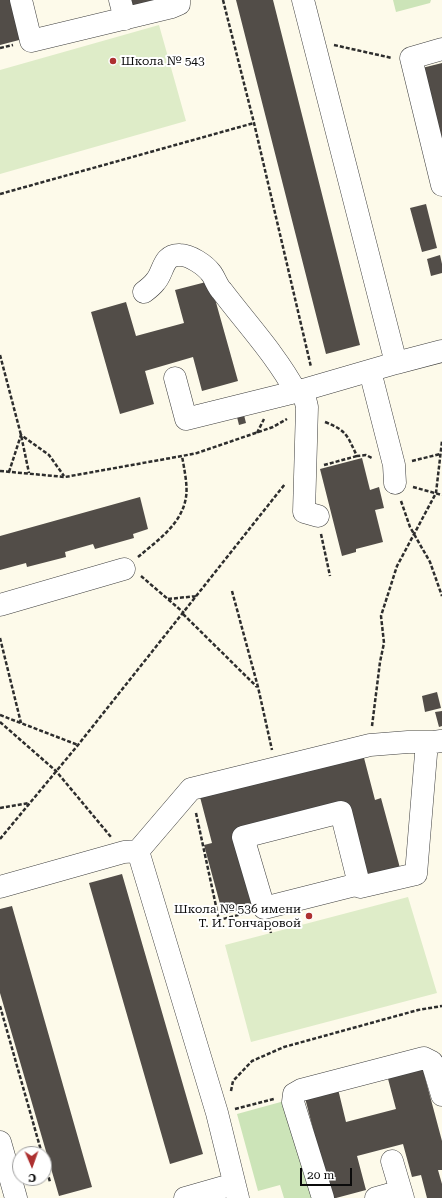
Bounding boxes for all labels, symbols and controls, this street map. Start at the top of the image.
place label: Школа № 543 [121,54,205,68]
marker: Школа № 543 [108,56,118,66]
place label: Школа № 536 имени Т. И. Гончаровой [174,902,301,930]
marker: Школа № 536 имени Т. И. Гончаровой [304,911,314,921]
north arrow [12,1146,52,1186]
scale bar [302,1160,354,1186]
text: 20 m [307,1168,334,1182]
text: С [28,1171,36,1184]

